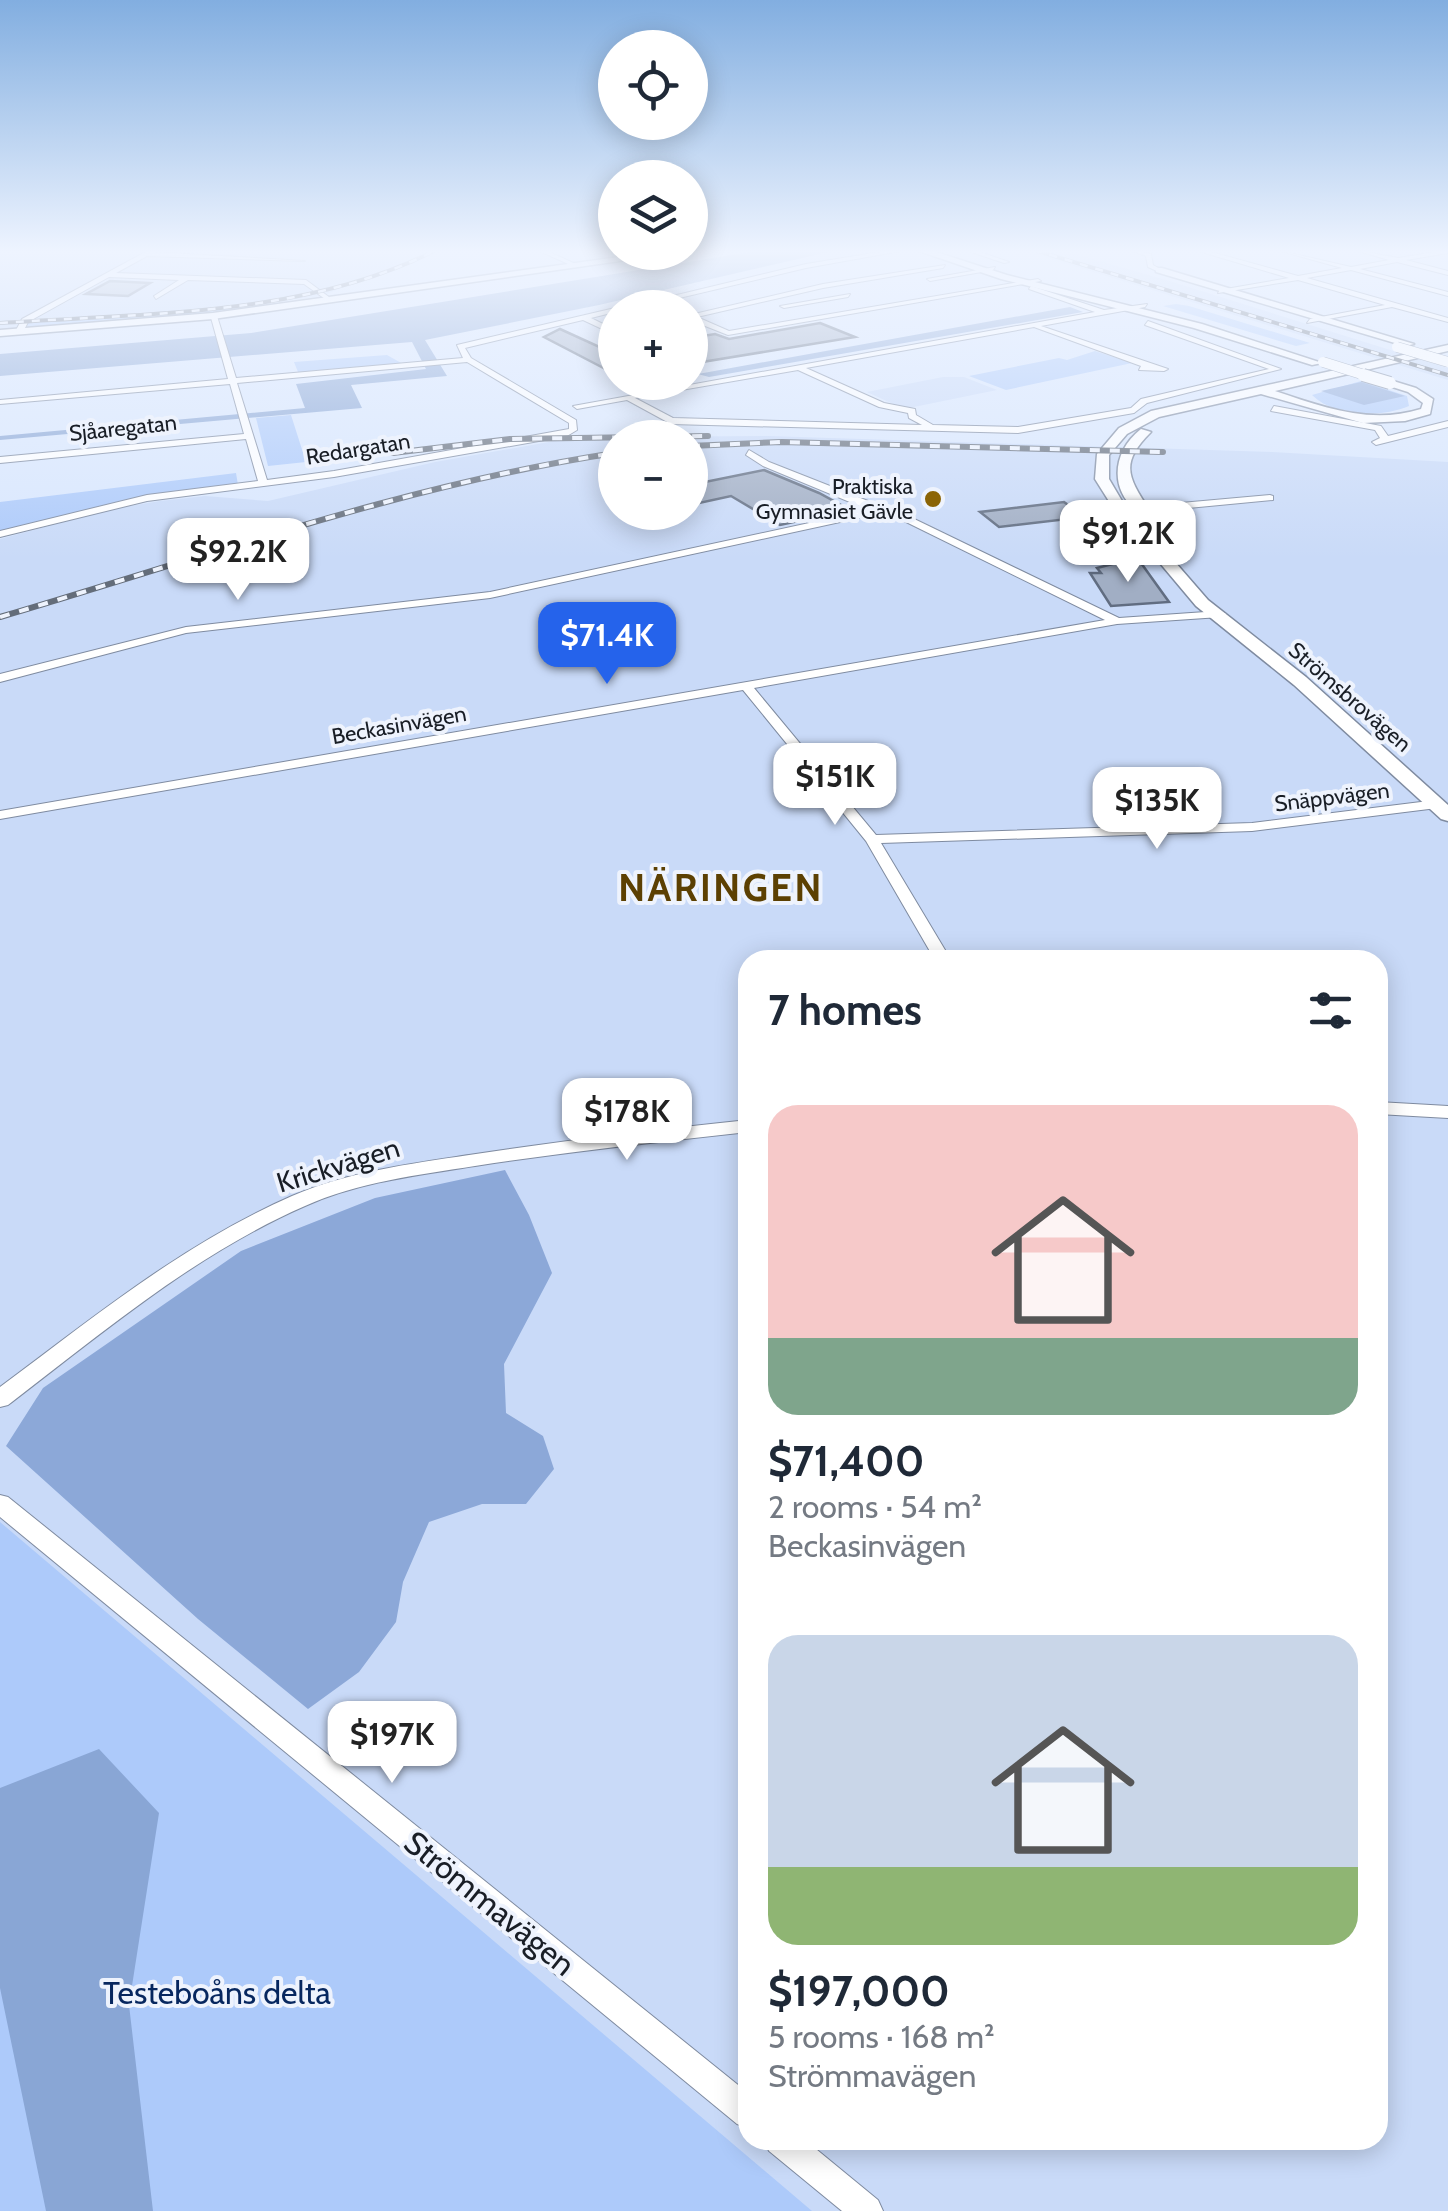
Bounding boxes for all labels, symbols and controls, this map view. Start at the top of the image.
map controls [598,30,708,530]
button: locate [598,30,708,140]
button: layers [598,160,708,270]
button: + [598,290,708,400]
street label: Sjåaregatan [68,409,178,447]
button: − [598,420,708,530]
street label: Redargatan [304,427,412,471]
place label: Praktiska Gymnasiet Gävle [756,473,913,525]
marker: Praktiska Gymnasiet Gävle [922,488,944,510]
pin: $91.2K [1047,500,1209,585]
text: $91.2K [1082,513,1174,552]
pin: $92.2K [157,518,319,603]
text: $92.2K [189,531,287,570]
pin: $71.4K [526,602,688,687]
text: $71.4K [560,615,654,654]
street label: Strömsbrovägen [1283,636,1417,758]
street label: Beckasinvägen [330,700,468,750]
pin: $151K [765,743,905,828]
text: $151K [795,756,875,795]
pin: $135K [1087,767,1227,852]
street label: Snäppvägen [1273,777,1391,817]
text: $135K [1115,780,1199,819]
district label: NÄRINGEN [618,864,824,911]
icon: filters [1303,983,1358,1038]
text: 7 homes [768,984,922,1036]
pin: $178K [557,1078,697,1163]
text: $178K [584,1091,670,1130]
street label: Krickvägen [272,1130,404,1200]
icon: home [973,1170,1153,1350]
text: $71,400 [768,1435,924,1487]
text: 2 rooms · 54 m² [768,1487,982,1526]
text: Beckasinvägen [768,1526,966,1565]
icon: home [973,1700,1153,1880]
pin: $197K [322,1701,462,1786]
text: $197K [350,1714,434,1753]
street label: Strömmavägen [397,1822,583,1984]
text: $197,000 [768,1965,950,2017]
park label: Testeboåns delta [103,1973,332,2012]
text: 5 rooms · 168 m² [768,2017,995,2056]
text: Strömmavägen [768,2056,976,2095]

